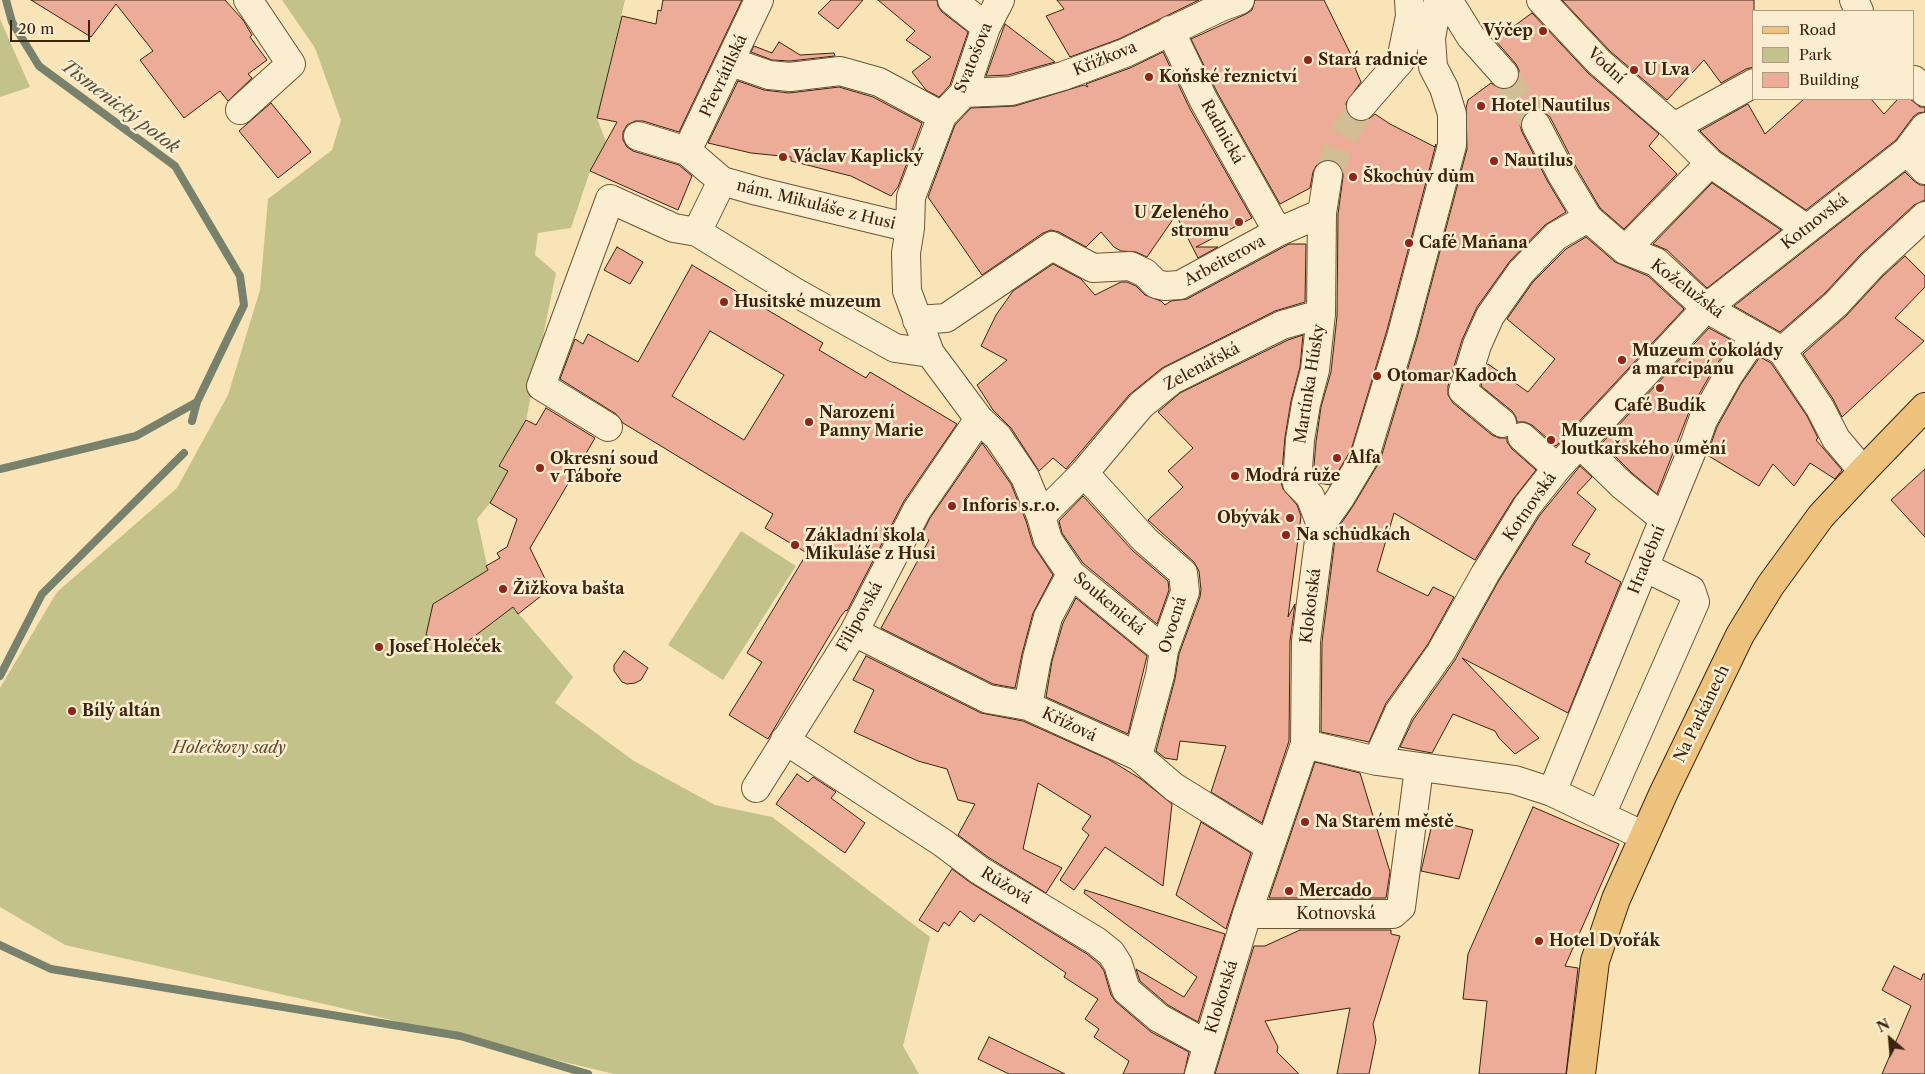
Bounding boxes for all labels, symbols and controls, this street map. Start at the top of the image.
scale bar [12,10,92,42]
legend [1752,10,1915,100]
text: 20 m [18,19,54,38]
street label: Svatošova [951,20,997,96]
text: Road [1799,20,1836,39]
place label: Výčep [1483,21,1533,41]
marker: Výčep [1537,25,1549,37]
street label: Převrátilská [696,32,752,120]
street label: Křížkova [1070,38,1140,80]
street label: Vodní [1583,44,1629,88]
text: Park [1799,45,1832,64]
place label: Stará radnice [1318,50,1428,70]
marker: Stará radnice [1302,54,1314,66]
water label: Tismenický potok [57,56,183,158]
place label: U Lva [1644,60,1690,80]
marker: U Lva [1628,64,1640,76]
place label: Koňské řeznictví [1159,67,1297,87]
text: Building [1799,70,1859,89]
marker: Koňské řeznictví [1143,71,1155,83]
place label: Hotel Nautilus [1491,96,1610,116]
street label: Radnická [1197,97,1247,167]
marker: Hotel Nautilus [1475,100,1487,112]
place label: Václav Kaplický [793,147,924,167]
marker: Václav Kaplický [777,151,789,163]
place label: Nautilus [1504,151,1573,171]
marker: Nautilus [1488,155,1500,167]
place label: Škochův dům [1363,167,1475,187]
marker: Škochův dům [1347,171,1359,183]
street label: nám. Mikuláše z Husi [735,176,897,234]
street label: Kotnovská [1778,190,1852,254]
place label: U Zeleného stromu [1134,203,1229,241]
marker: U Zeleného stromu [1233,216,1245,228]
street label: Arbeiterova [1181,232,1269,290]
place label: Café Mañana [1419,233,1528,253]
marker: Café Mañana [1403,237,1415,249]
street label: Koželužská [1647,255,1727,323]
place label: Husitské muzeum [734,292,881,312]
marker: Husitské muzeum [718,296,730,308]
street label: Martínka Húsky [1291,323,1329,445]
street label: Zelenářská [1161,339,1243,395]
place label: Muzeum čokolády a marcipánu [1632,341,1783,379]
marker: Muzeum čokolády a marcipánu [1616,354,1628,366]
place label: Otomar Kadoch [1387,366,1517,386]
marker: Otomar Kadoch [1371,370,1383,382]
marker: Café Budík [1654,382,1666,394]
place label: Café Budík [1614,396,1706,416]
place label: Narození Panny Marie [819,403,924,441]
marker: Narození Panny Marie [803,416,815,428]
place label: Muzeum loutkařského umění [1561,421,1726,459]
marker: Muzeum loutkařského umění [1545,434,1557,446]
place label: Alfa [1347,448,1381,468]
place label: Okresní soud v Táboře [550,449,658,487]
marker: Alfa [1331,452,1343,464]
marker: Okresní soud v Táboře [534,462,546,474]
place label: Modrá růže [1245,466,1340,486]
street label: Kotnovská [1499,469,1561,545]
marker: Modrá růže [1229,470,1241,482]
place label: Inforis s.r.o. [962,496,1060,516]
marker: Inforis s.r.o. [946,500,958,512]
place label: Obývák [1217,508,1280,528]
marker: Obývák [1284,512,1296,524]
street label: Hradební [1625,523,1669,597]
place label: Na schůdkách [1296,525,1411,545]
place label: Základní škola Mikuláše z Husi [805,526,936,564]
marker: Na schůdkách [1280,529,1292,541]
marker: Základní škola Mikuláše z Husi [789,539,801,551]
street label: Klokotská [1297,567,1325,645]
street label: Soukenická [1069,569,1149,639]
place label: Žižkova bašta [513,579,625,599]
street label: Filipovská [833,579,887,655]
marker: Žižkova bašta [497,583,509,595]
street label: Ovocná [1155,594,1191,656]
place label: Josef Holeček [389,637,502,657]
marker: Josef Holeček [373,641,385,653]
street label: Na Parkánech [1670,662,1734,766]
place label: Bílý altán [82,701,161,721]
street label: Křížová [1039,704,1099,746]
marker: Bílý altán [66,705,78,717]
park label: Holečkovy sady [172,738,286,758]
place label: Na Starém městě [1315,812,1454,832]
marker: Na Starém městě [1299,816,1311,828]
street label: Růžová [977,863,1035,909]
place label: Mercado [1299,881,1372,901]
marker: Mercado [1283,885,1295,897]
street label: Kotnovská [1296,904,1376,924]
place label: Hotel Dvořák [1549,931,1660,951]
marker: Hotel Dvořák [1533,935,1545,947]
street label: Klokotská [1202,958,1242,1036]
north arrow [1865,1014,1915,1064]
text: N [1874,1015,1893,1036]

